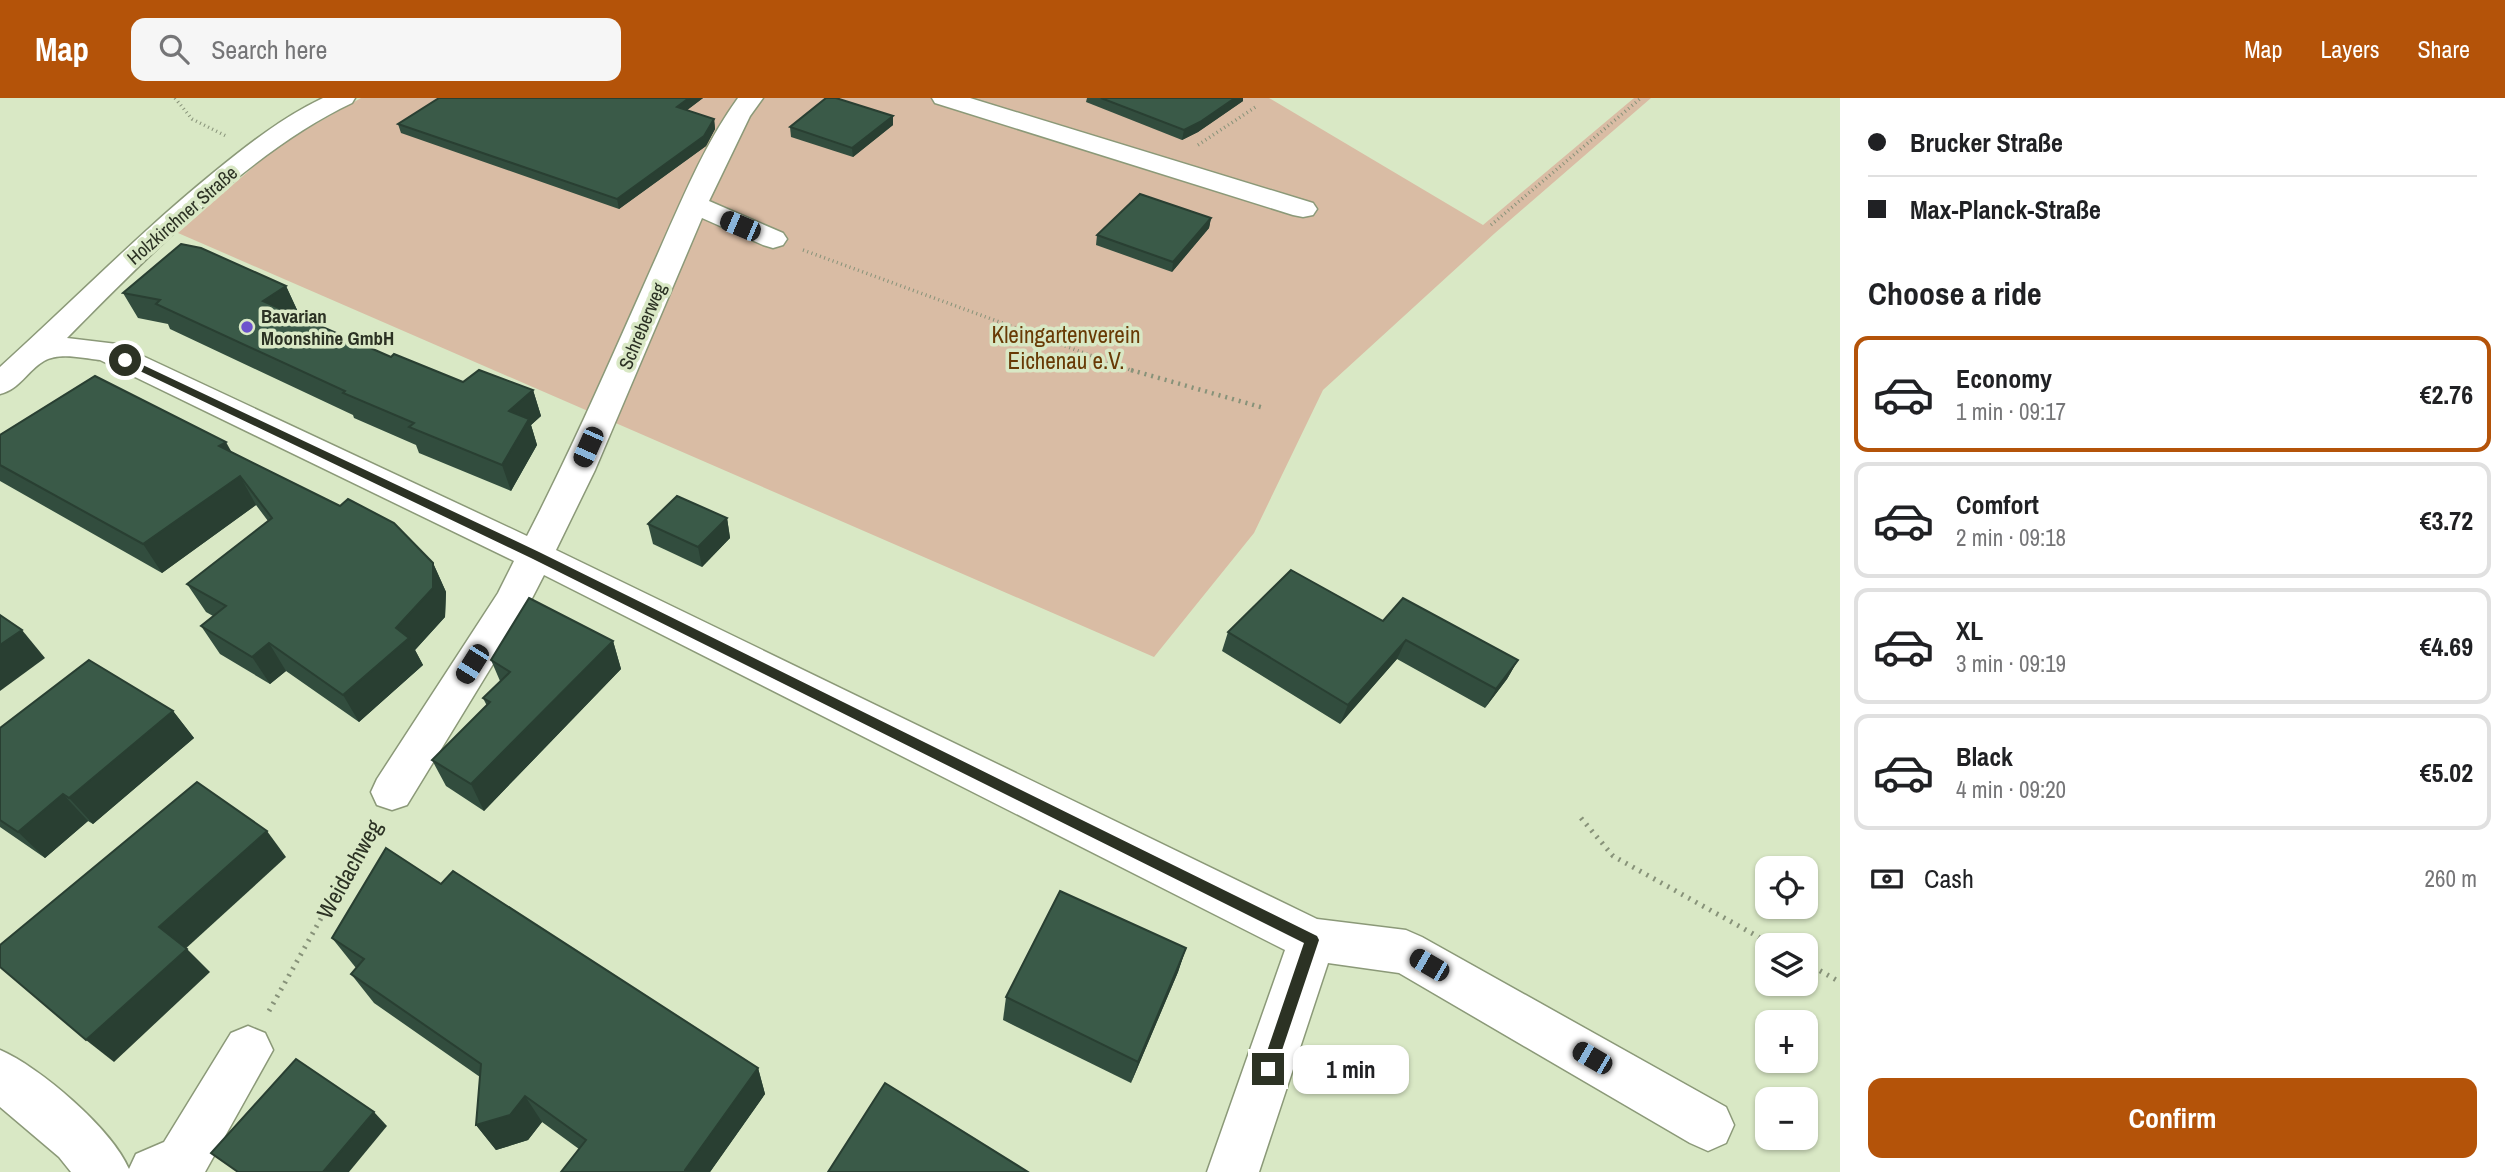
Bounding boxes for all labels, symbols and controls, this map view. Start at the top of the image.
search box [131,18,621,81]
text: Map [35,27,89,71]
icon: search [155,30,193,68]
text: Search here [211,32,327,67]
text: Map [2244,33,2282,65]
text: Layers [2320,33,2379,65]
text: Share [2417,33,2470,65]
text: Brucker Straße [1910,125,2063,160]
street label: Holzkirchner Straße [121,160,243,270]
text: Max-Planck-Straße [1910,192,2101,227]
car [717,208,764,244]
text: Choose a ride [1868,272,2042,315]
street label: Schreberweg [612,278,672,373]
place label: Bavarian Moonshine GmbH [261,303,394,351]
marker: Bavarian Moonshine GmbH [239,319,255,335]
park label: Kleingartenverein Eichenau e.V. [992,319,1140,376]
route start [109,344,141,376]
text: Economy [1956,361,2052,396]
icon: car [1872,363,1935,426]
text: €2.76 [2420,377,2473,412]
text: 1 min · 09:17 [1956,396,2066,427]
car [570,424,607,470]
text: Comfort [1956,487,2039,522]
icon: car [1872,489,1935,552]
text: €3.72 [2420,503,2473,538]
text: 2 min · 09:18 [1956,522,2066,553]
text: XL [1956,613,1983,648]
icon: car [1872,615,1935,678]
text: €4.69 [2420,629,2473,664]
car [452,641,493,687]
text: 3 min · 09:19 [1956,648,2066,679]
text: Black [1956,739,2013,774]
icon: car [1872,741,1935,804]
text: €5.02 [2420,755,2473,790]
text: 4 min · 09:20 [1956,774,2066,805]
street label: Weidachweg [309,814,389,924]
map controls [1755,856,1818,1150]
button: locate [1755,856,1818,919]
icon: cash [1868,860,1906,898]
text: Cash [1924,861,1974,896]
text: 260 m [2425,863,2477,894]
button: layers [1755,933,1818,996]
car [1406,945,1453,985]
button: + [1755,1010,1818,1073]
car [1569,1038,1616,1078]
callout: 1 min [1292,1044,1408,1094]
route end [1252,1053,1284,1085]
text: 1 min [1326,1054,1376,1085]
button: Confirm [1868,1078,2477,1158]
button: − [1755,1087,1818,1150]

